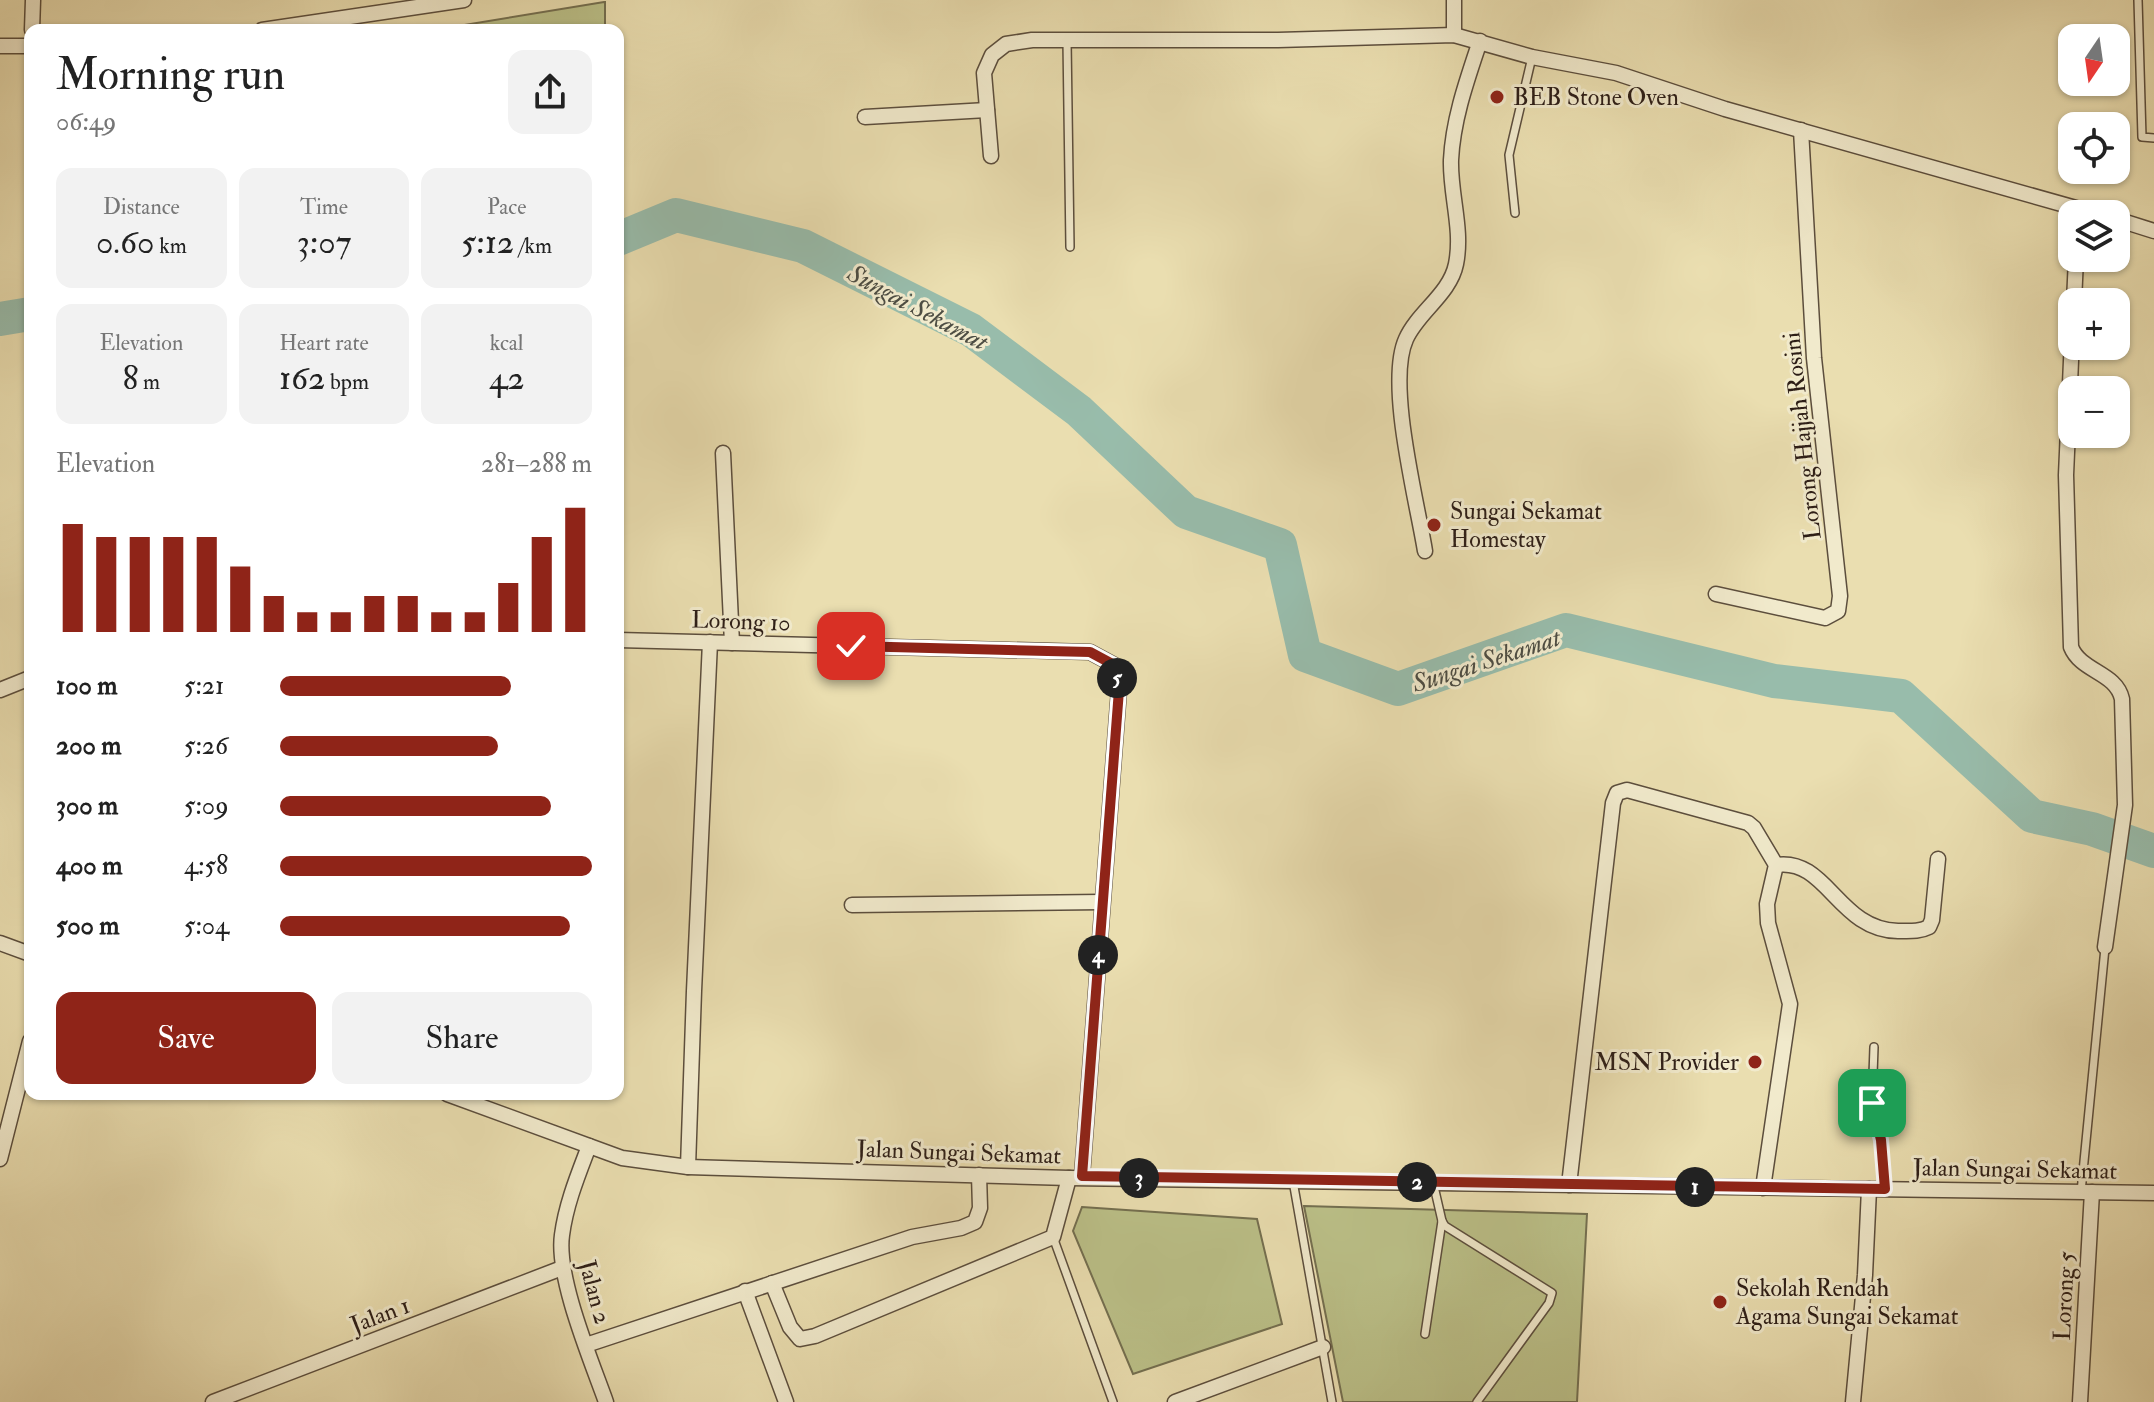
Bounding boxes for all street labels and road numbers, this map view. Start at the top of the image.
street label: Lorong Hajjah Rosini [1776,331,1829,541]
street label: Lorong 10 [691,604,791,639]
street label: Jalan Sungai Sekamat [855,1133,1062,1172]
street label: Jalan Sungai Sekamat [1912,1152,2118,1187]
street label: Lorong 5 [2047,1250,2082,1341]
street label: Jalan 2 [571,1256,618,1327]
street label: Jalan 1 [345,1290,414,1341]

